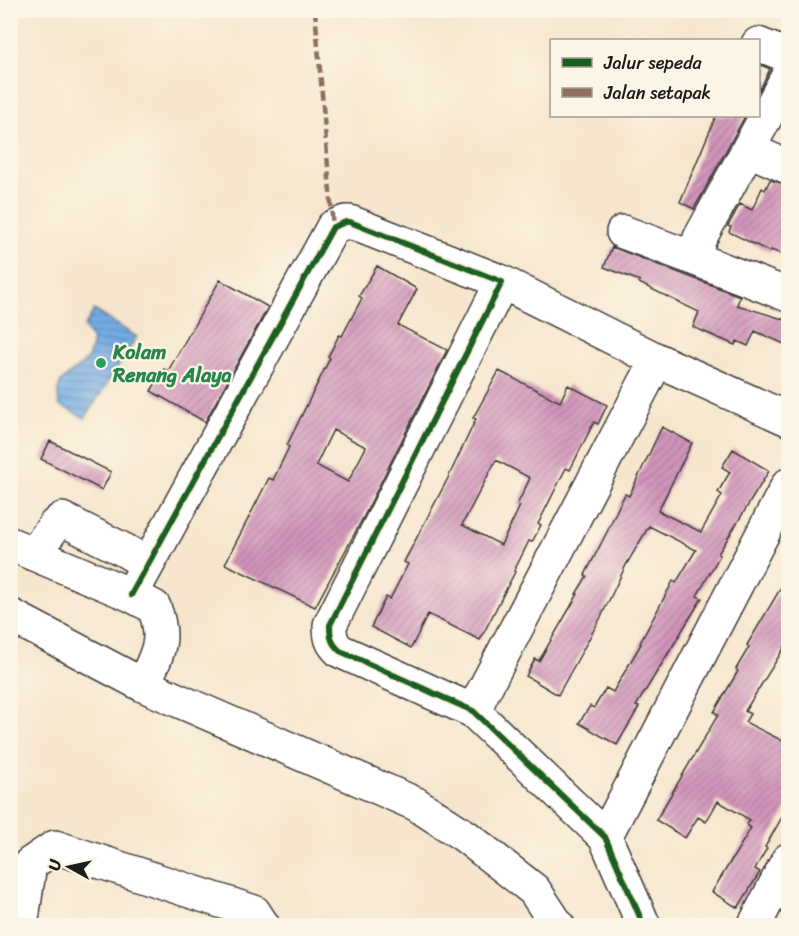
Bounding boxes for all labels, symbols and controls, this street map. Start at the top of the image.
legend [550,39,760,117]
text: Jalur sepeda [603,47,703,79]
text: Jalan setapak [603,77,711,109]
place label: Kolam Renang Alaya [112,335,232,393]
marker: Kolam Renang Alaya [94,356,108,370]
north arrow [39,837,99,897]
text: U [40,856,70,872]

